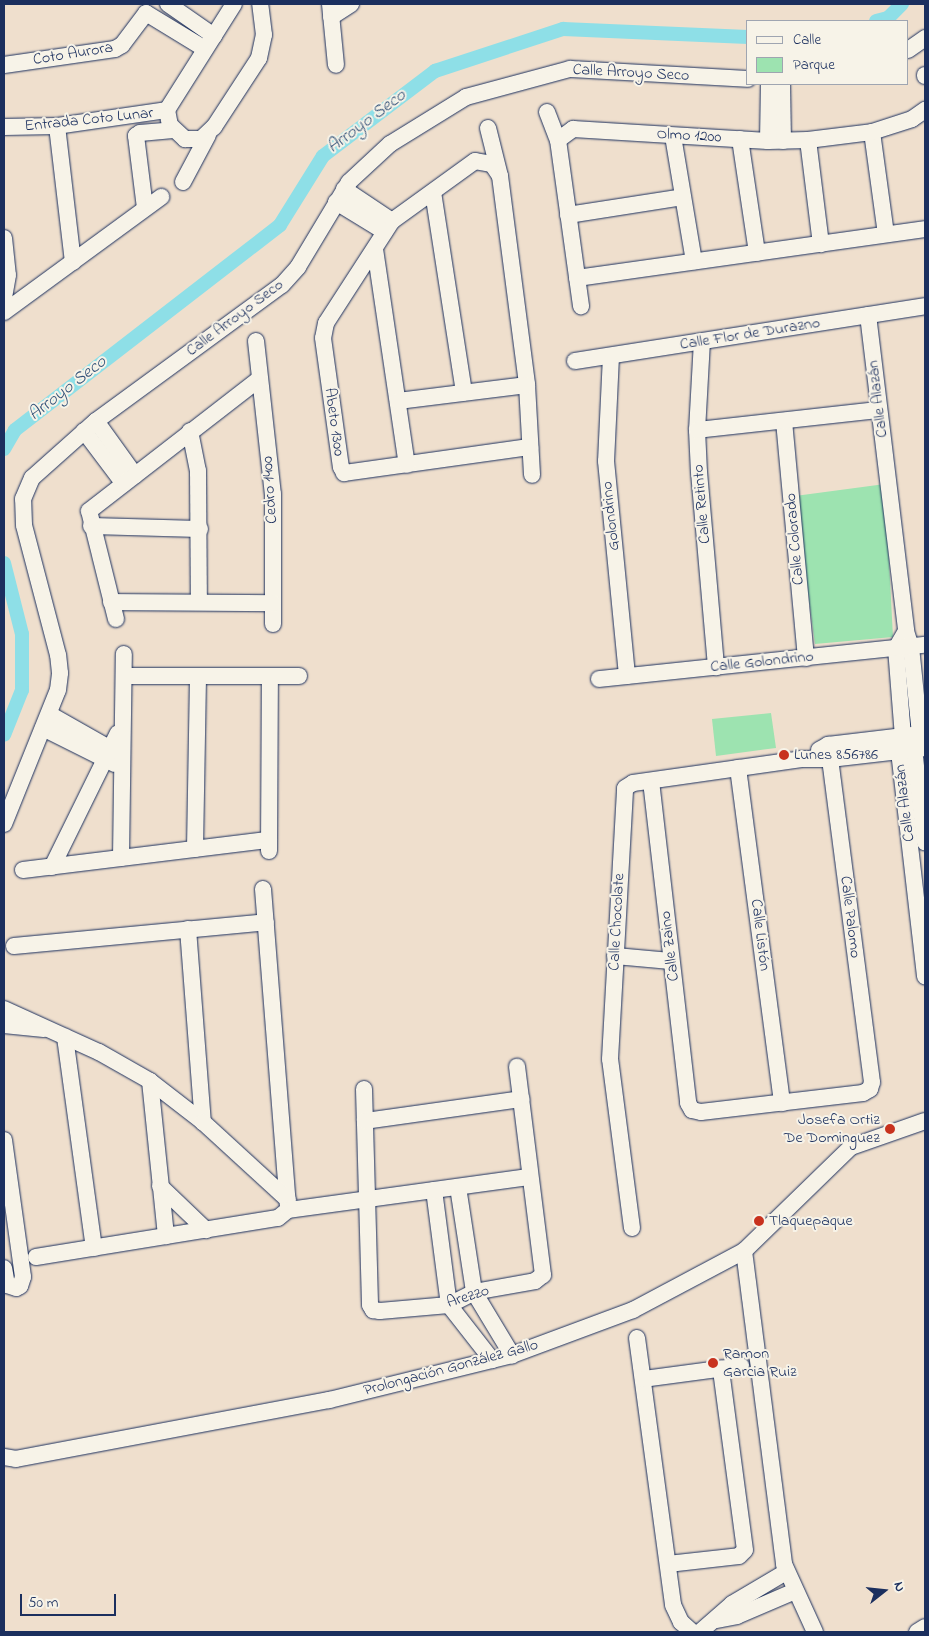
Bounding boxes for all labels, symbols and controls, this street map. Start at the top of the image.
legend [746,20,909,85]
text: Calle [793,29,821,51]
street label: Coto Aurora [32,38,114,70]
text: Parque [793,54,835,76]
street label: Calle Arroyo Seco [572,60,690,86]
water label: Arroyo Seco [323,85,411,159]
street label: Entrada Coto Lunar [24,104,154,136]
street label: Olmo 1200 [656,125,722,147]
street label: Calle Arroyo Seco [183,275,287,361]
street label: Calle Flor de Durazno [678,313,822,355]
water label: Arroyo Seco [25,352,111,426]
street label: Calle Alazán [864,359,892,439]
street label: Abeto 1300 [320,387,348,457]
street label: Cedro 1400 [258,456,282,524]
street label: Calle Retinto [689,463,715,545]
street label: Golondrino [598,480,624,552]
street label: Calle Colorado [781,492,809,586]
street label: Calle Golondrino [709,647,815,677]
place label: Lunes 856786 [794,745,878,765]
marker: Lunes 856786 [778,749,790,761]
street label: Calle Alazán [891,763,919,843]
street label: Calle Chocolate [605,873,629,971]
street label: Calle Palomo [835,875,865,959]
street label: Calle Listón [746,898,774,972]
street label: Calle Zaino [656,910,684,982]
place label: Josefa Ortiz De Dominguez [784,1110,880,1148]
marker: Josefa Ortiz De Dominguez [884,1123,896,1135]
place label: Tlaquepaque [769,1211,853,1231]
marker: Tlaquepaque [753,1215,765,1227]
street label: Arezzo [444,1281,492,1313]
street label: Prolongación González Gallo [362,1335,540,1401]
place label: Ramon Garcia Ruiz [723,1344,797,1382]
marker: Ramon Garcia Ruiz [707,1357,719,1369]
north arrow [859,1566,909,1616]
text: N [888,1579,910,1594]
scale bar [22,1584,119,1616]
text: 50 m [28,1592,58,1614]

